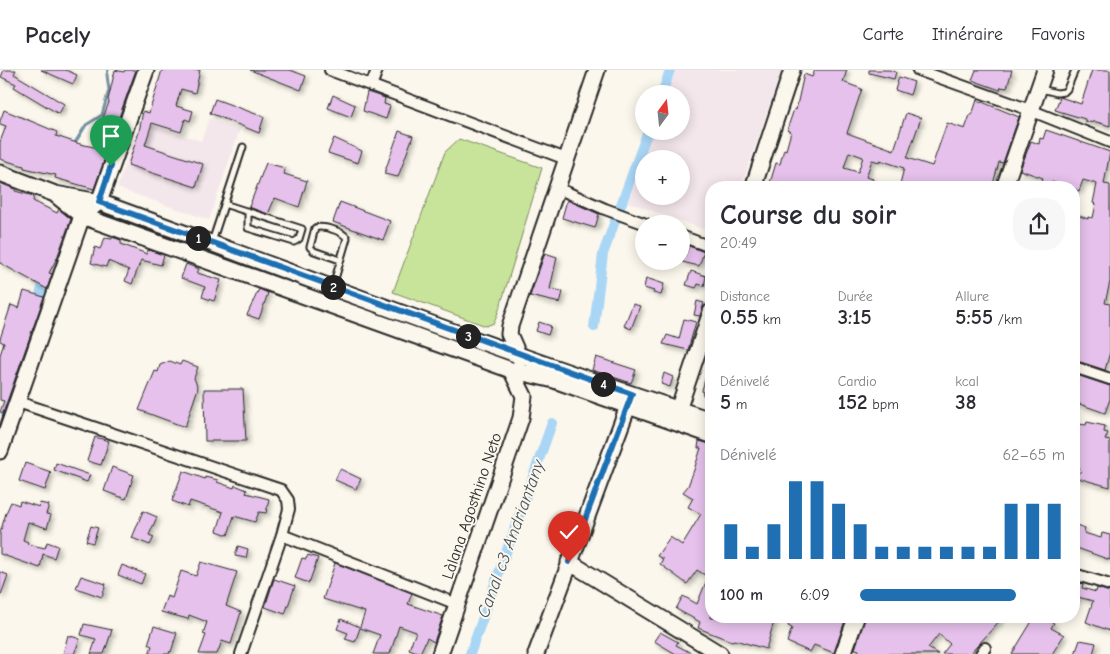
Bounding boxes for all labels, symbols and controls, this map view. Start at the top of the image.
text: Pacely [25,21,90,49]
text: Carte [863,24,904,45]
text: Itinéraire [932,24,1003,45]
text: Favoris [1031,24,1085,45]
north arrow [635,85,690,140]
map controls [635,85,690,270]
pin [90,115,132,166]
icon: arrive [97,122,125,150]
button: + [635,150,690,205]
button: share [1013,198,1065,250]
text: Course du soir [720,199,896,231]
button: − [635,215,690,270]
pin: 1 [186,226,210,250]
text: 1 [196,230,201,247]
text: 20:49 [720,234,757,252]
pin: 2 [320,274,346,300]
text: 2 [330,279,337,296]
text: Distance [720,288,770,305]
text: Durée [838,288,873,305]
text: Allure [955,288,989,305]
text: 0.55 [720,305,758,329]
text: 3:15 [838,305,872,329]
text: 5:55 [955,305,993,329]
text: km [758,311,781,328]
text: /km [993,311,1022,328]
pin: 3 [456,324,480,348]
text: 3 [465,328,472,345]
pin: 4 [590,372,616,396]
text: Dénivelé [720,373,769,390]
text: Cardio [838,373,877,390]
text: kcal [955,373,979,390]
text: 4 [600,376,607,393]
text: 5 [720,390,731,414]
text: 152 [838,390,868,414]
text: 38 [955,390,976,414]
text: m [731,396,747,413]
text: bpm [868,396,899,413]
street label: Làlana Agosthino Neto [438,430,506,582]
text: Dénivelé [720,446,776,464]
text: 62–65 m [1002,446,1065,464]
water label: Canal c3 Andriantany [473,456,550,621]
pin [548,511,590,562]
icon: check [555,518,583,546]
text: 100 m [720,586,763,604]
text: 6:09 [800,586,830,604]

